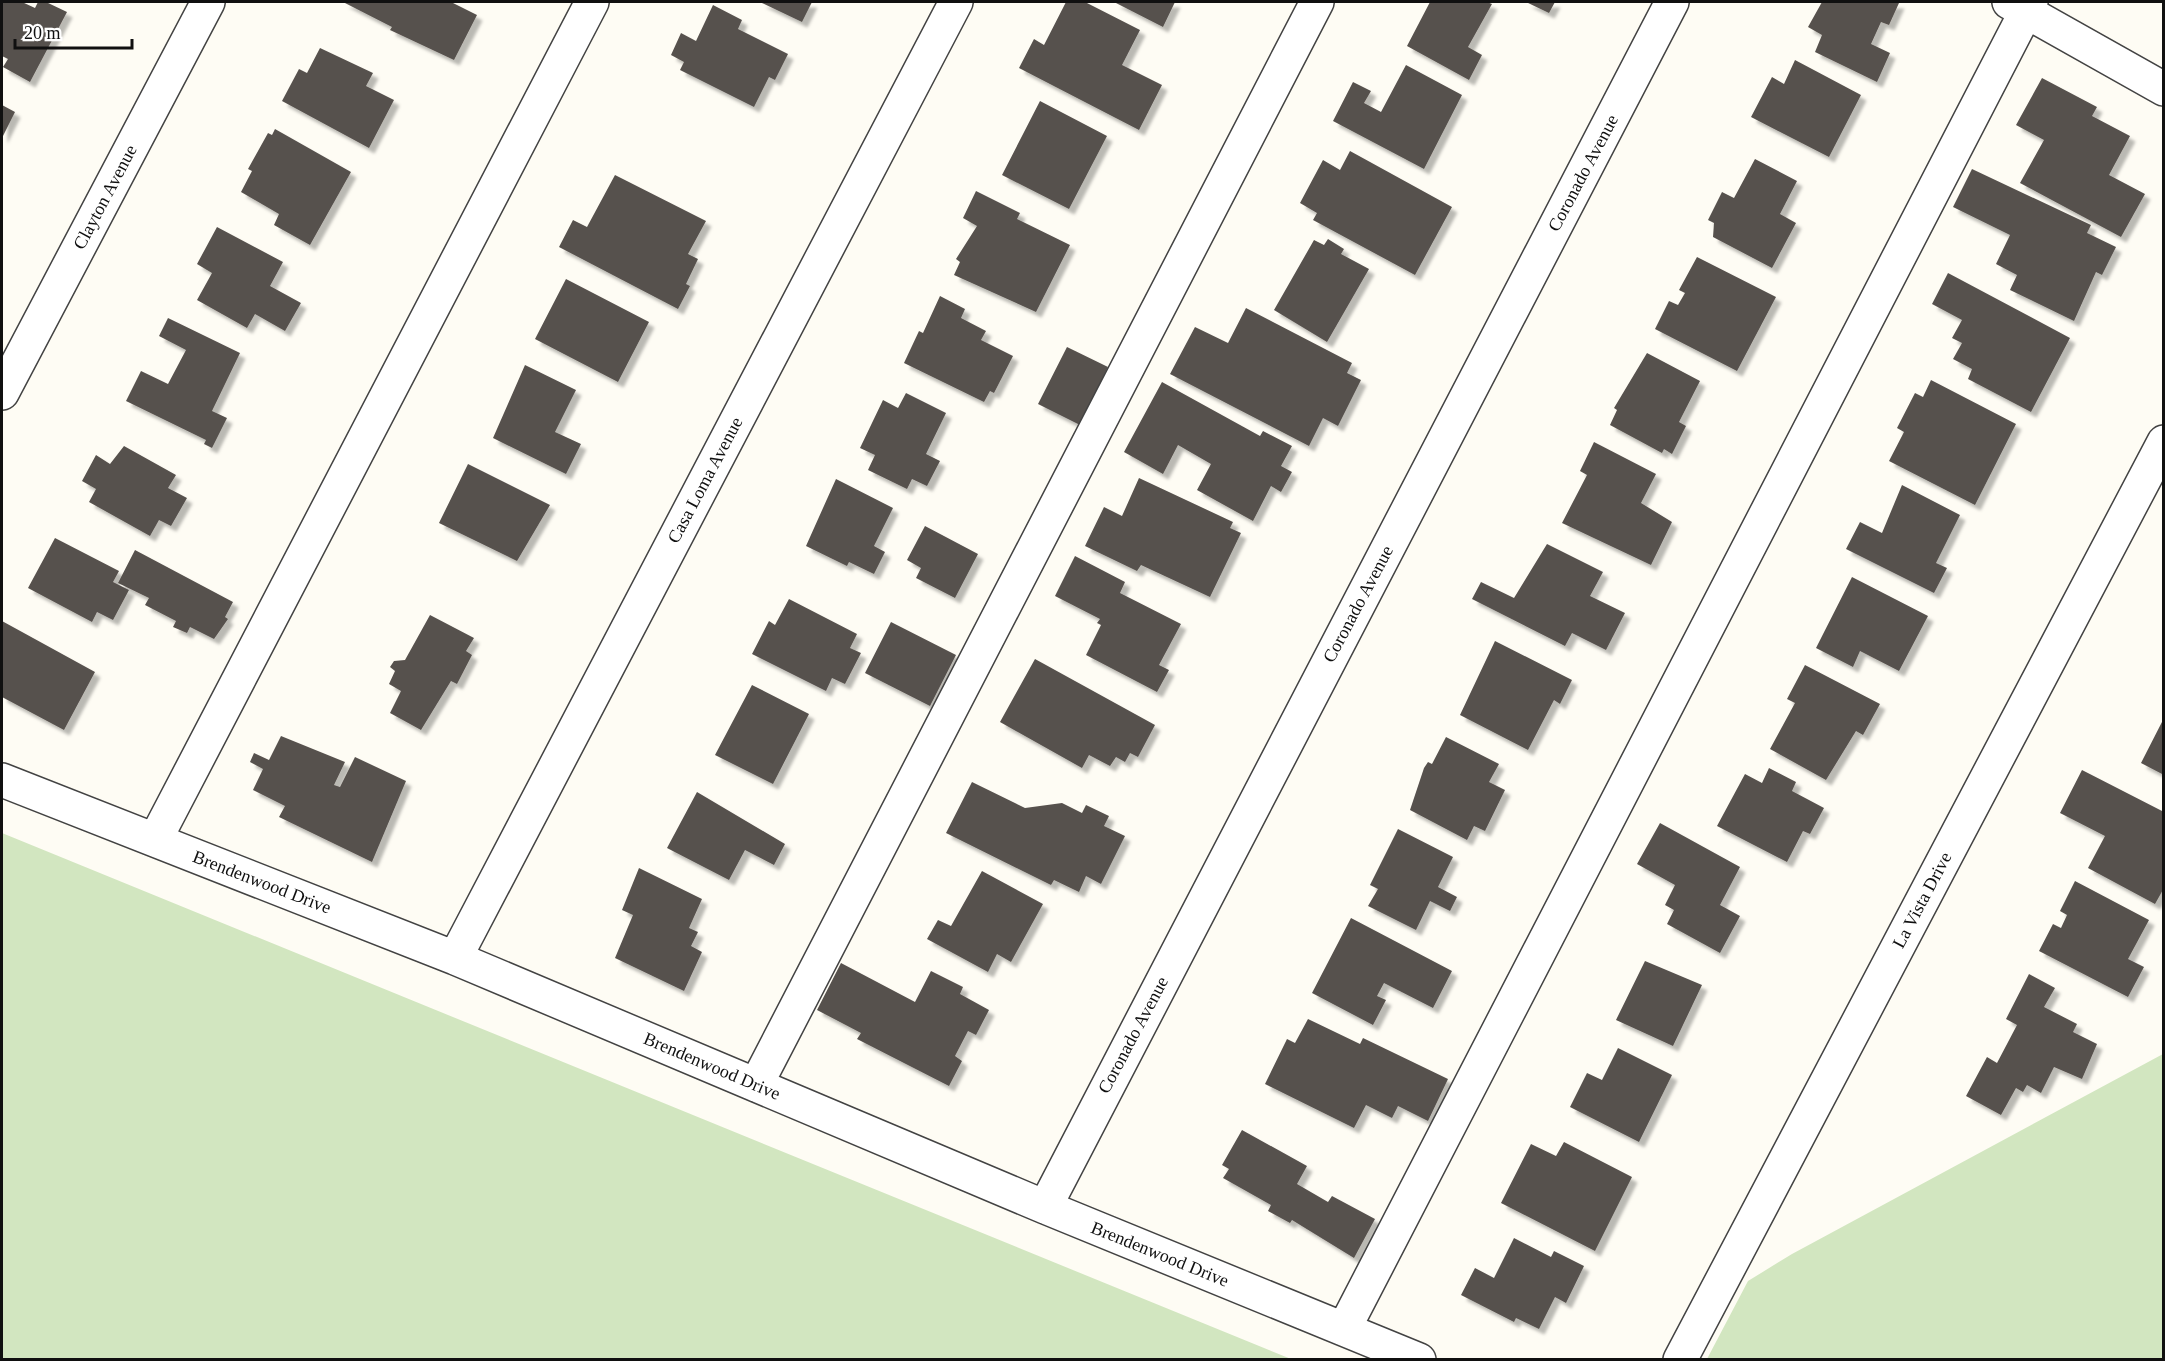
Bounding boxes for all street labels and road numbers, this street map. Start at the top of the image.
street label: Coronado Avenue [1544,111,1622,235]
street label: Clayton Avenue [69,141,141,253]
street label: Casa Loma Avenue [663,414,747,546]
street label: Coronado Avenue [1319,542,1397,666]
street label: Brendenwood Drive [190,846,334,918]
street label: La Vista Drive [1888,849,1956,951]
street label: Coronado Avenue [1094,973,1172,1097]
street label: Brendenwood Drive [641,1028,783,1104]
street label: Brendenwood Drive [1088,1217,1232,1291]

